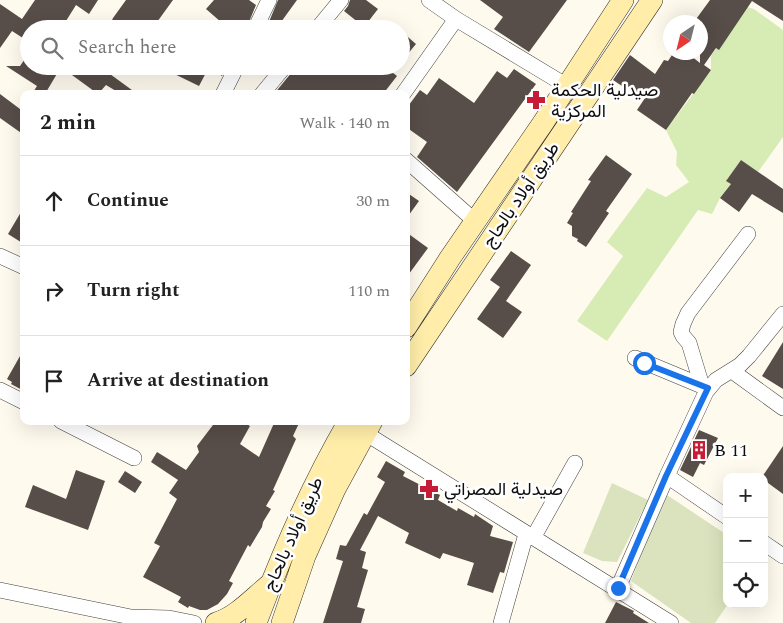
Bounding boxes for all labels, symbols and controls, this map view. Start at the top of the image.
north arrow [663,15,708,60]
search box [20,20,410,75]
text: Search here [78,33,177,62]
icon: search [38,34,66,62]
place label: صيدلية الحكمة المركزية [551,77,658,125]
pharmacy icon: صيدلية الحكمة المركزية [525,89,547,111]
text: 2 min [40,107,96,139]
text: Walk · 140 m [299,111,390,135]
street label: طريق أولاد بالحاج [476,137,566,253]
text: Continue [87,186,169,215]
icon: ahead [40,187,68,215]
text: 30 m [356,189,390,213]
text: Turn right [87,276,180,305]
icon: right [40,277,68,305]
text: 110 m [348,279,390,303]
route start [633,352,656,375]
text: Arrive at destination [87,366,269,395]
icon: arrive [40,367,68,395]
place label: B 11 [714,437,748,464]
building icon: B 11 [688,439,710,461]
street label: طريق أولاد بالحاج [256,473,330,595]
map controls [723,473,768,608]
button: + [723,473,768,518]
place label: صيدلية المصراتي [444,476,563,504]
pharmacy icon: صيدلية المصراتي [418,478,440,500]
button: − [723,518,768,563]
button: locate [723,563,768,608]
route end [607,577,630,600]

